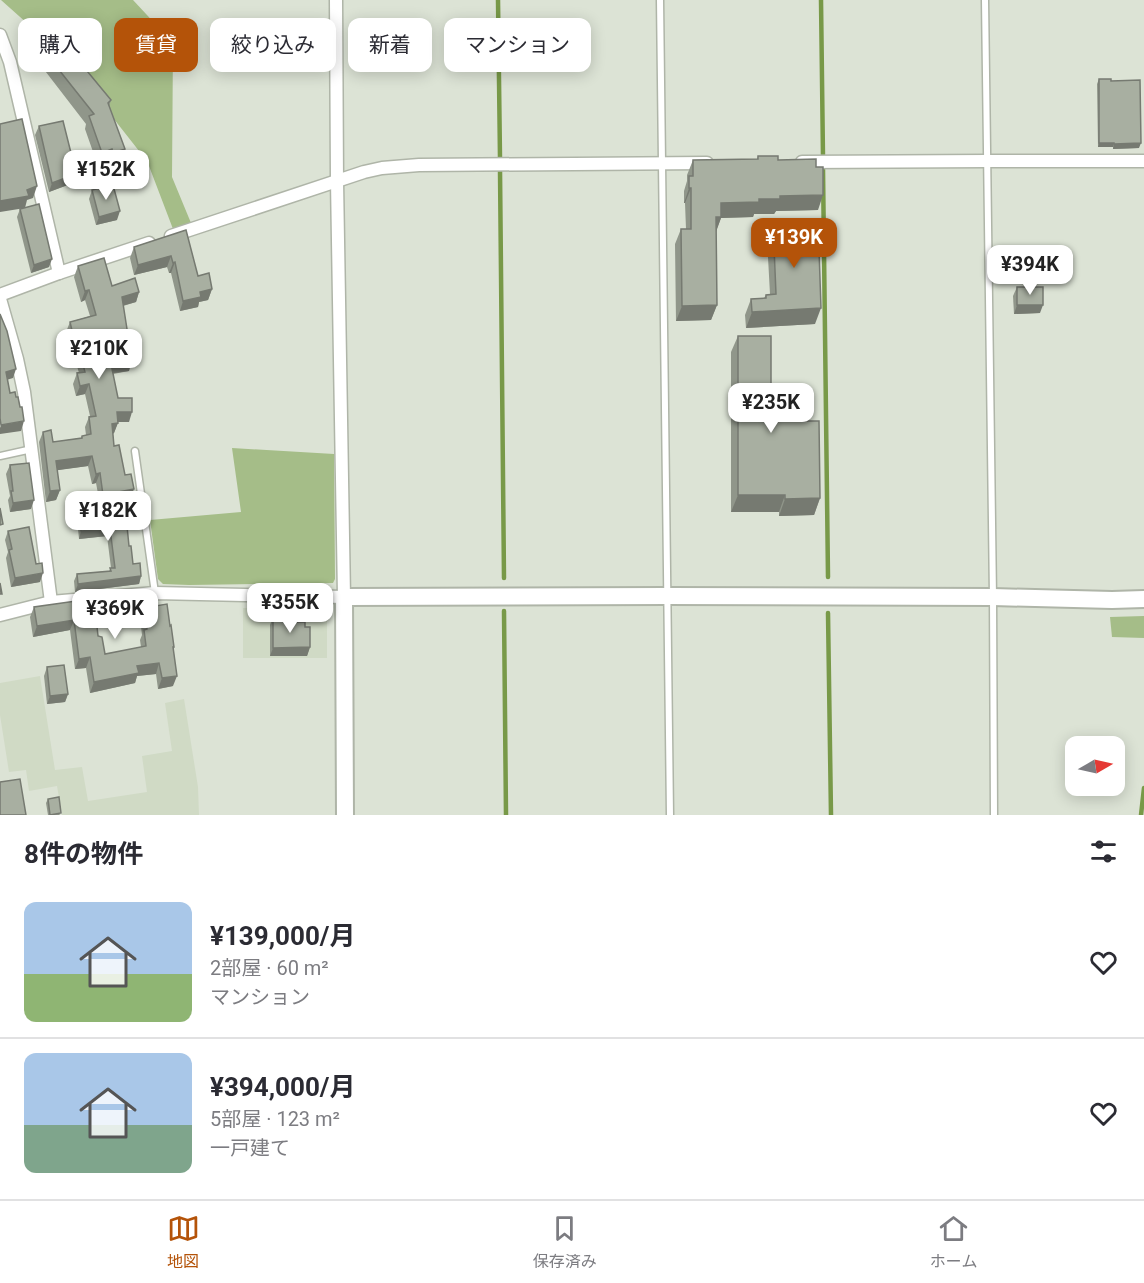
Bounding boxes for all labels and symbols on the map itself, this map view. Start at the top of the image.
pin: ¥152K [64,150,148,201]
pin: ¥139K [752,218,836,269]
pin: ¥394K [988,245,1072,296]
pin: ¥210K [57,329,141,380]
pin: ¥235K [729,383,813,434]
pin: ¥182K [66,491,150,542]
pin: ¥355K [248,583,332,634]
pin: ¥369K [73,589,157,640]
north arrow [1065,736,1125,796]

